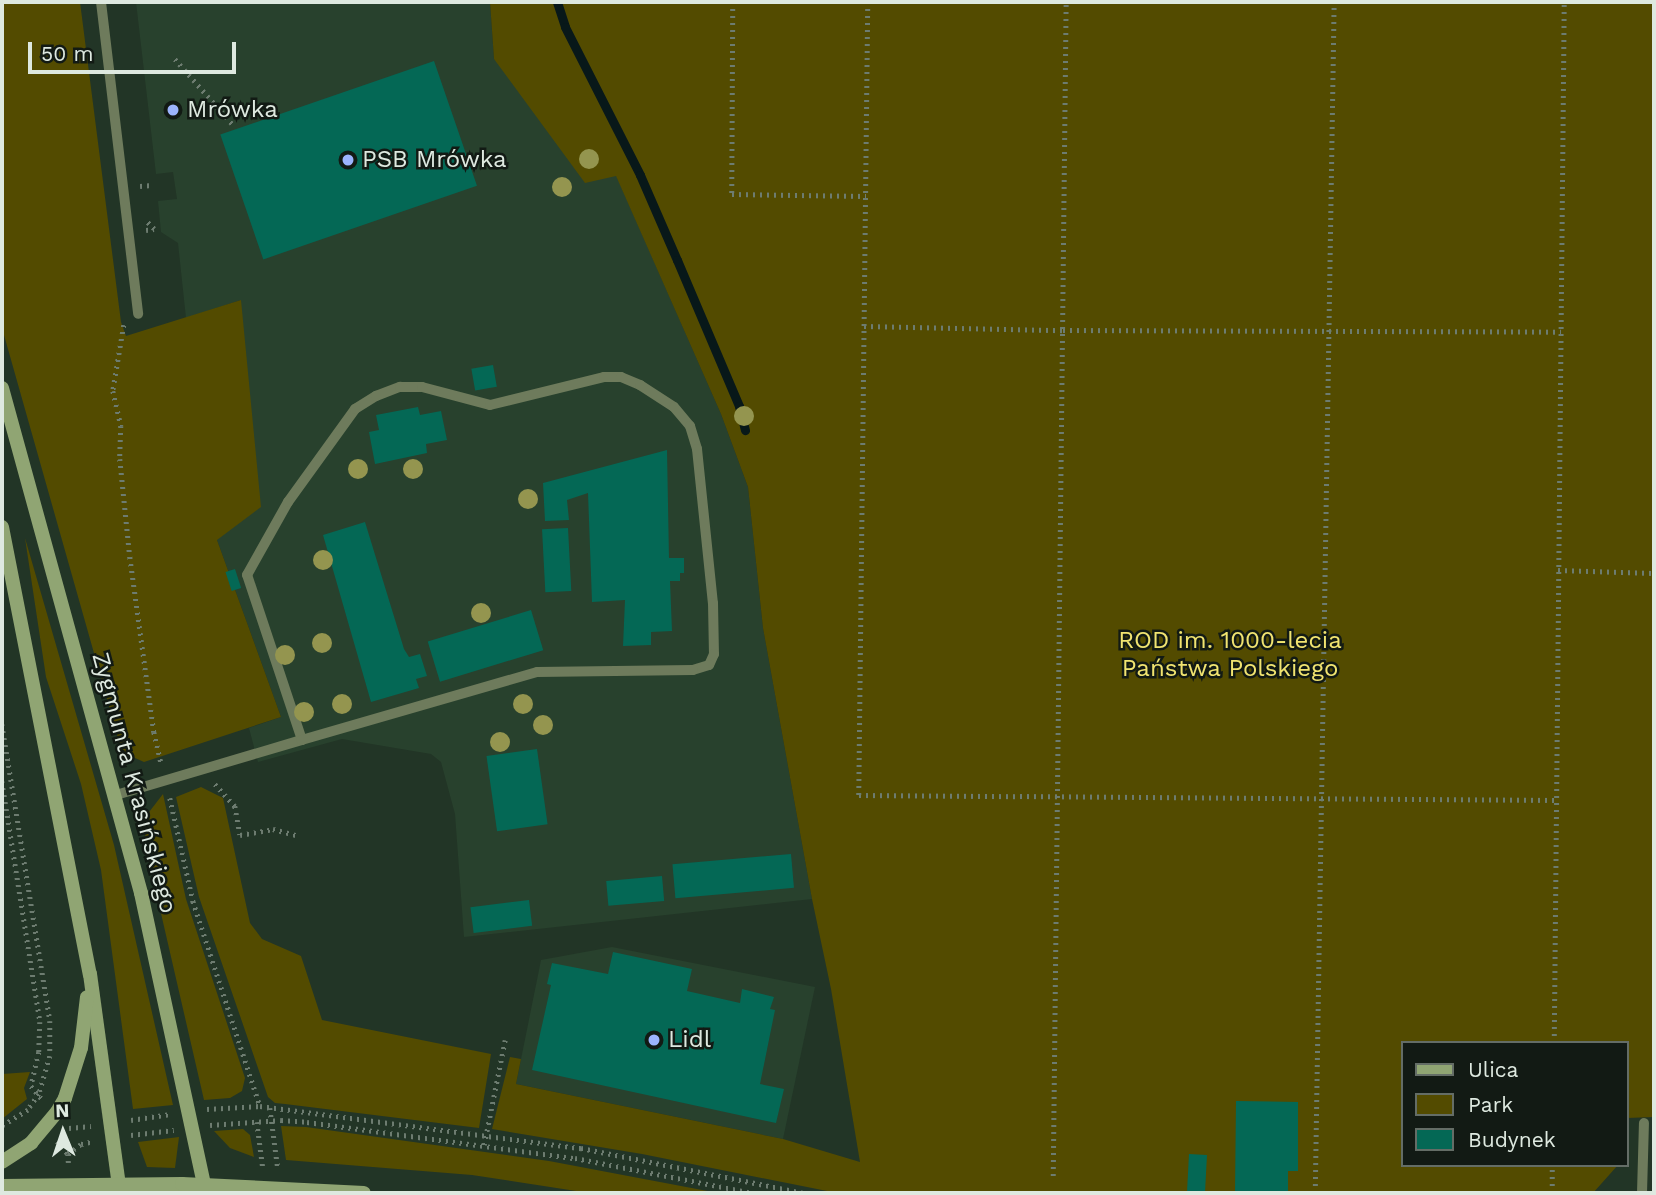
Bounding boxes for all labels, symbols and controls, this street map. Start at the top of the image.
scale bar [32,28,240,72]
text: 50 m [41,41,93,66]
place label: Mrówka [187,96,278,124]
marker: Mrówka [165,102,181,118]
place label: PSB Mrówka [362,146,507,174]
marker: PSB Mrówka [340,152,356,168]
park label: ROD im. 1000-lecia Państwa Polskiego [1118,627,1342,683]
street label: Zygmunta Krasińskiego [85,649,183,917]
place label: Lidl [668,1026,711,1054]
marker: Lidl [646,1032,662,1048]
legend [1400,1041,1628,1167]
text: Ulica [1468,1057,1518,1082]
text: Park [1468,1092,1513,1117]
north arrow [28,1097,98,1167]
text: N [55,1099,70,1122]
text: Budynek [1468,1127,1556,1152]

